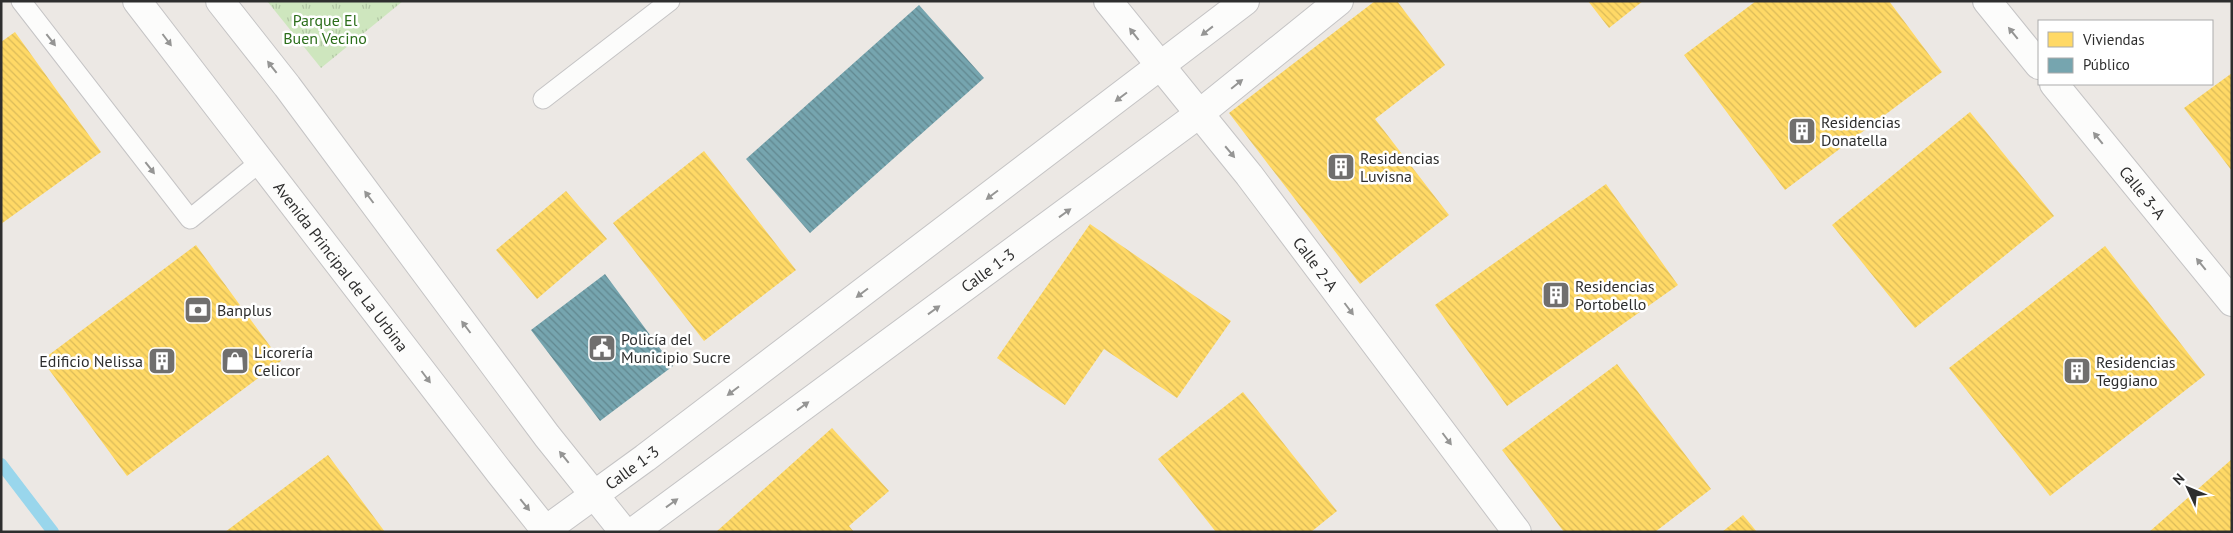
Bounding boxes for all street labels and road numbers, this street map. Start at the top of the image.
street label: Calle 3-A [2115,162,2170,223]
street label: Avenida Principal de La Urbina [270,178,413,356]
street label: Calle 2-A [1289,233,1343,295]
street label: Calle 1-3 [957,244,1019,296]
street label: Calle 1-3 [601,441,663,494]

